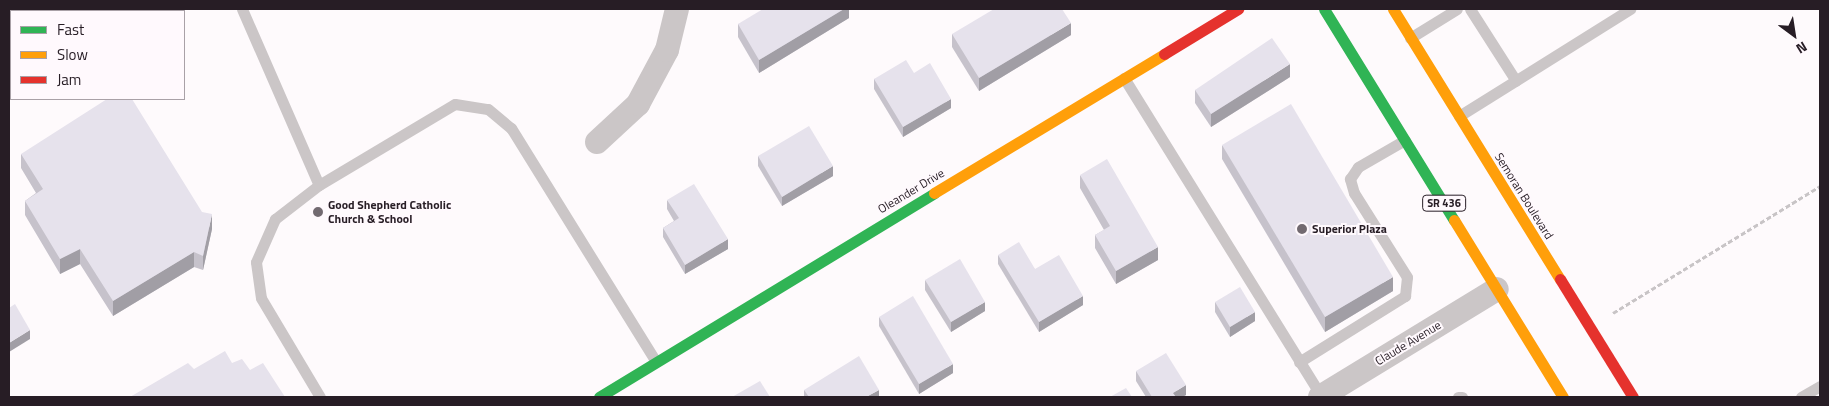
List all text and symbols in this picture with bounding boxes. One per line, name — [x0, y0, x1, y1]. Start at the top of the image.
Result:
legend — [10, 10, 185, 100]
north arrow — [1769, 10, 1819, 60]
text: Fast — [57, 18, 84, 41]
text: N — [1792, 37, 1812, 60]
text: Slow — [57, 43, 88, 66]
text: Jam — [57, 68, 81, 91]
street label: Semoran Boulevard — [1492, 150, 1556, 242]
street label: Oleander Drive — [875, 166, 947, 216]
road number: SR 436 — [1422, 194, 1466, 212]
place label: Good Shepherd Catholic Church & School — [328, 198, 451, 226]
marker: Good Shepherd Catholic Church & School — [312, 206, 324, 218]
place label: Superior Plaza — [1312, 222, 1387, 236]
marker: Superior Plaza — [1296, 223, 1308, 235]
street label: Claude Avenue — [1372, 318, 1444, 368]

